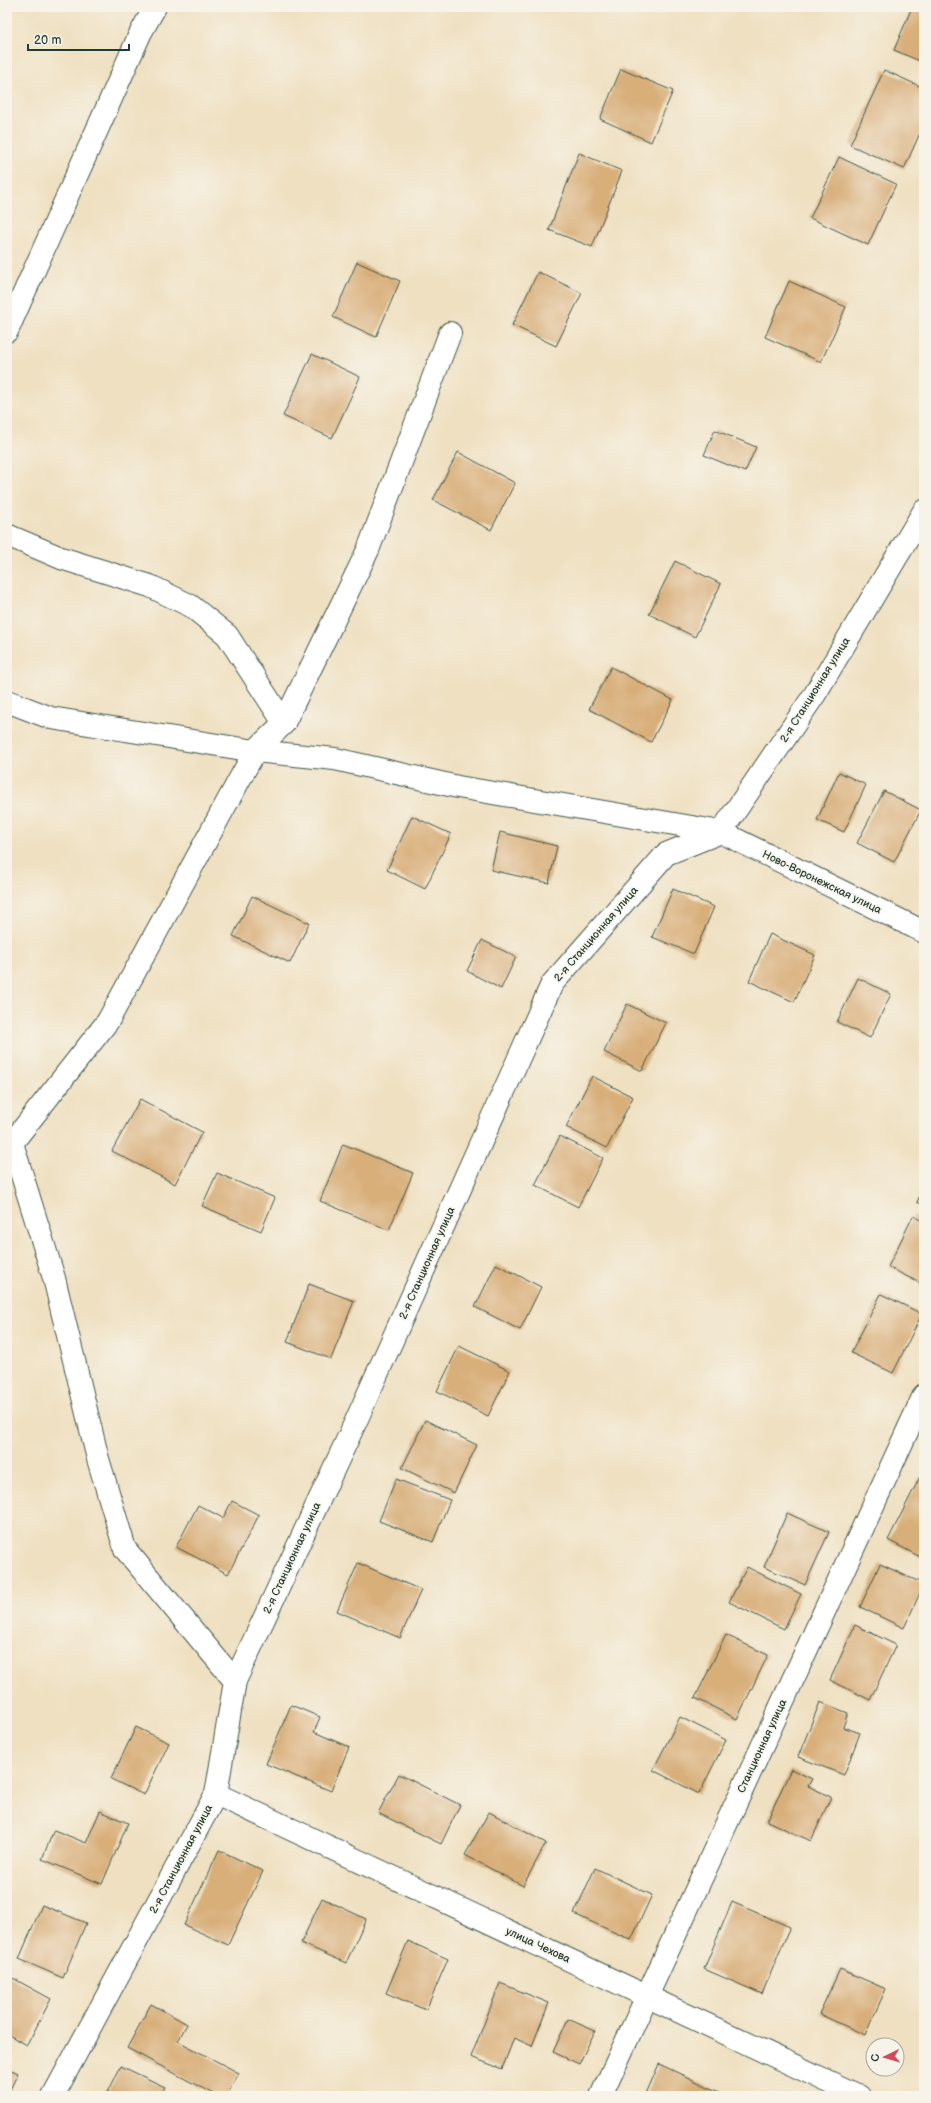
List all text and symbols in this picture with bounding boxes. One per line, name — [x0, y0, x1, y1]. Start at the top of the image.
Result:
scale bar — [28, 26, 129, 52]
text: 20 m — [34, 33, 61, 48]
street label: 2-я Станционная улица — [777, 635, 853, 745]
street label: Ново-Воронежская улица — [760, 847, 884, 917]
street label: 2-я Станционная улица — [551, 884, 641, 984]
street label: 2-я Станционная улица — [396, 1204, 458, 1321]
street label: 2-я Станционная улица — [260, 1500, 324, 1616]
street label: Станционная улица — [735, 1697, 790, 1795]
street label: 2-я Станционная улица — [147, 1802, 215, 1916]
street label: улица Чехова — [504, 1924, 573, 1966]
north arrow — [865, 2037, 905, 2077]
text: С — [869, 2053, 882, 2062]

